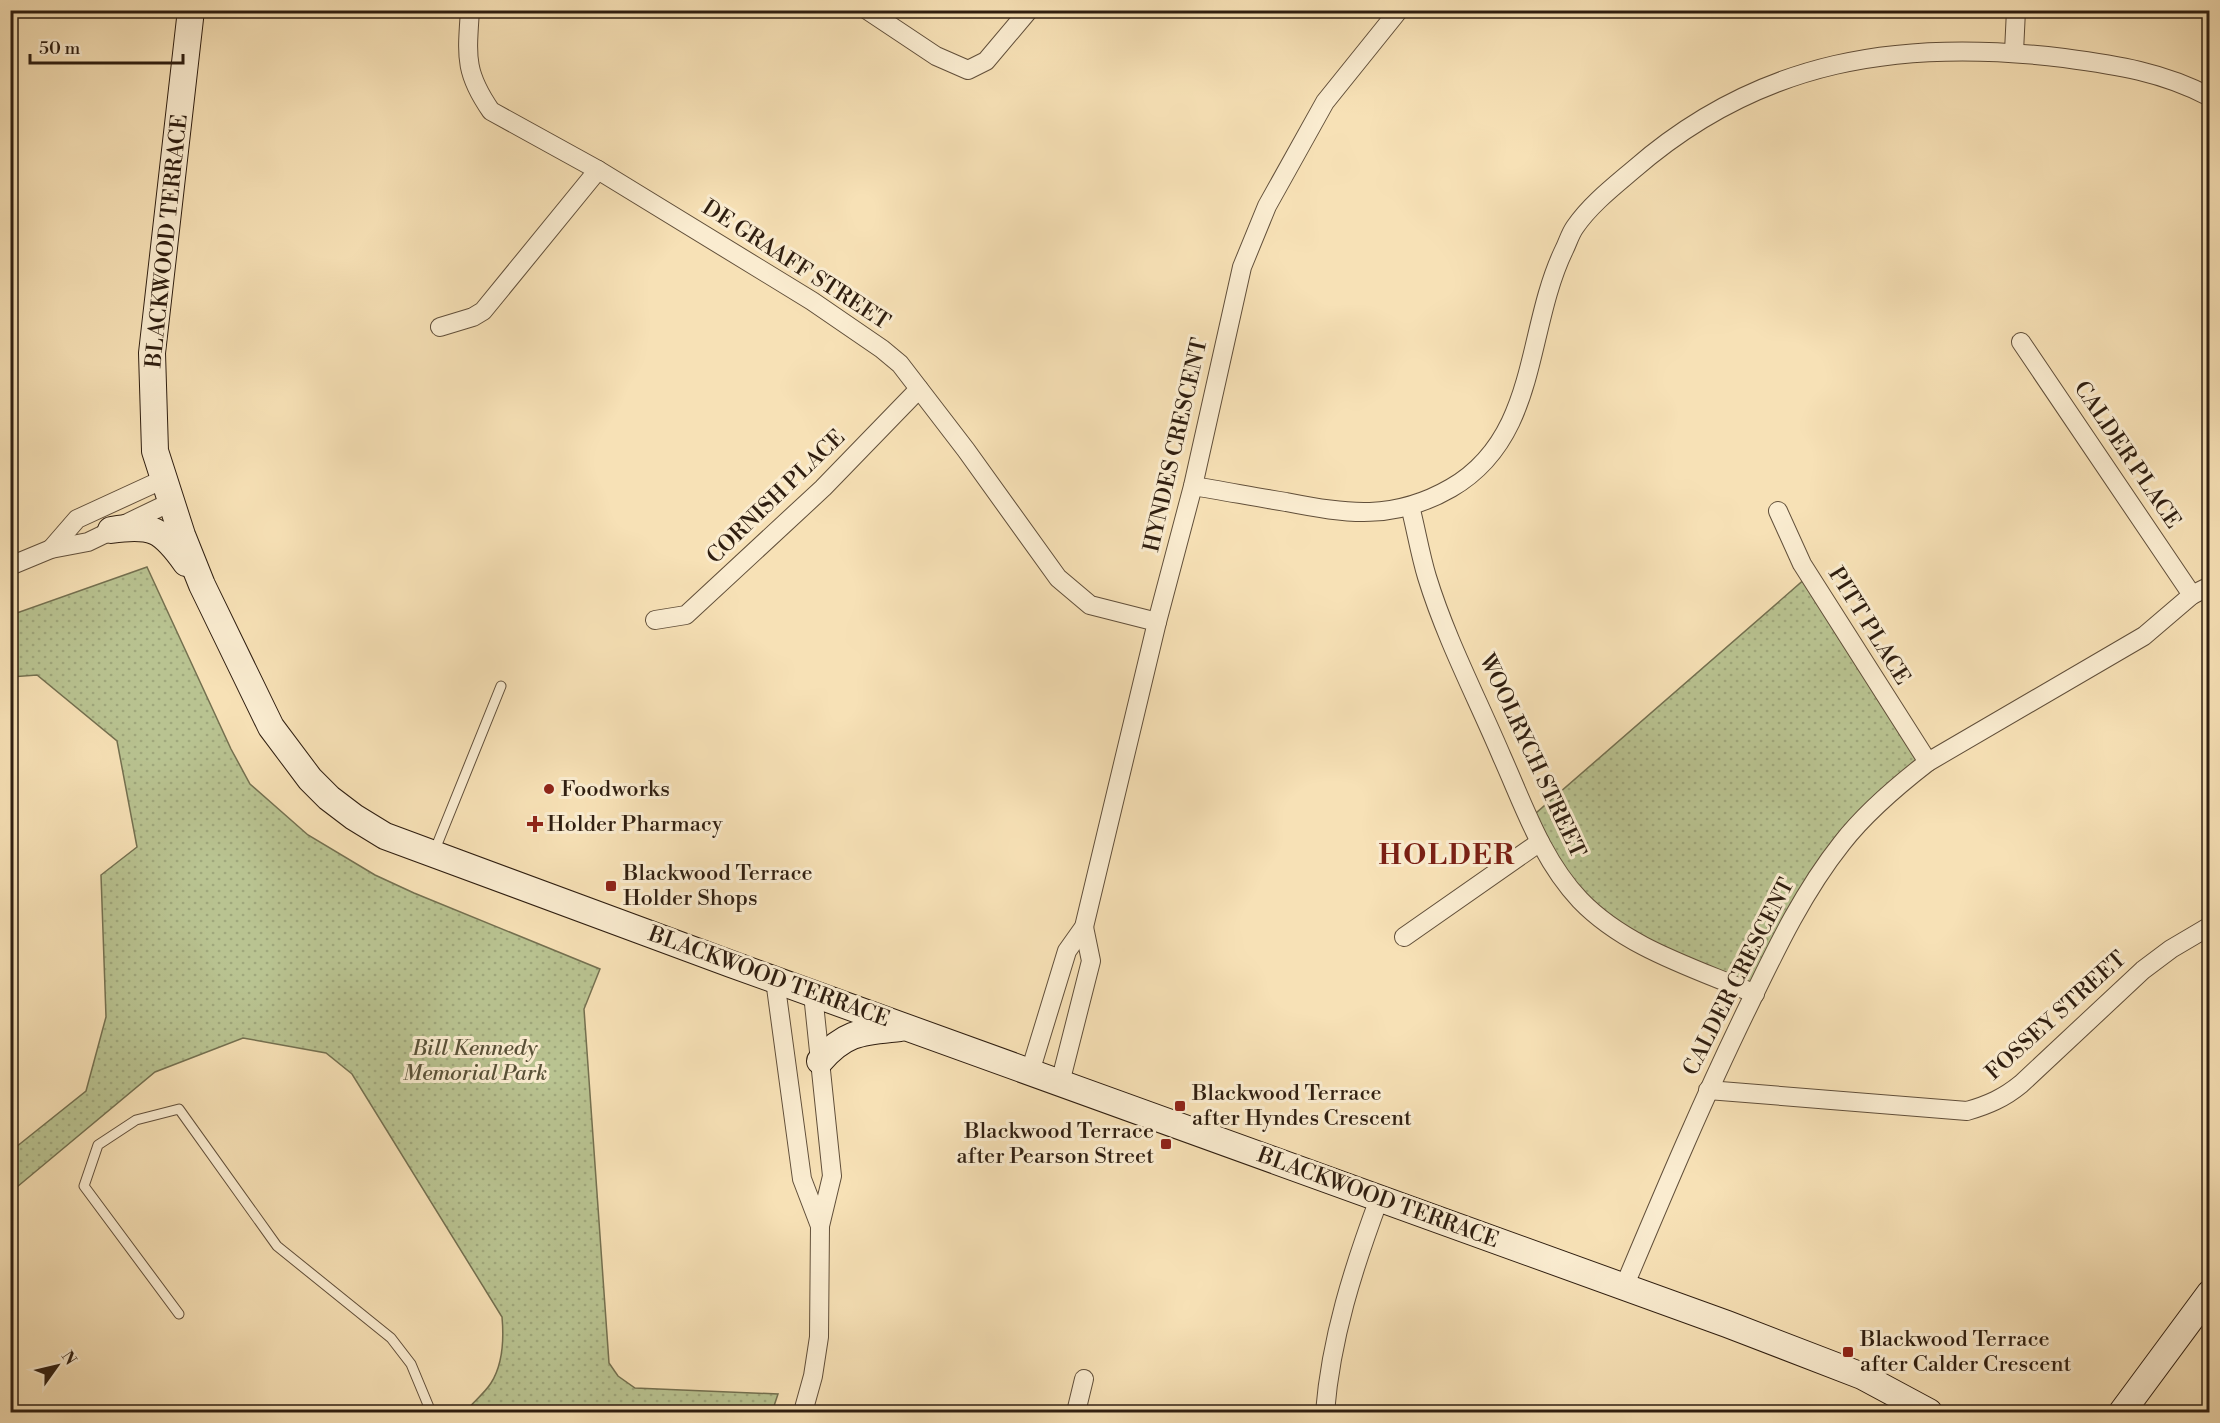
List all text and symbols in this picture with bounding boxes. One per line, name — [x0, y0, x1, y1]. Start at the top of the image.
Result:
scale bar — [30, 27, 183, 65]
text: 50 m — [39, 37, 81, 60]
street label: BLACKWOOD TERRACE — [140, 113, 194, 370]
street label: DE GRAAFF STREET — [697, 194, 895, 336]
street label: HYNDES CRESCENT — [1138, 335, 1214, 555]
street label: CALDER PLACE — [2068, 376, 2186, 534]
street label: CORNISH PLACE — [701, 424, 851, 570]
street label: PITT PLACE — [1822, 562, 1916, 690]
street label: WOOLRYCH STREET — [1472, 649, 1591, 862]
place label: Foodworks — [561, 776, 670, 803]
marker: Foodworks — [542, 782, 556, 796]
place label: Holder Pharmacy — [547, 811, 723, 838]
marker: Holder Pharmacy — [528, 817, 542, 831]
district label: HOLDER — [1379, 838, 1515, 873]
place label: Blackwood Terrace Holder Shops — [622, 860, 813, 912]
street label: CALDER CRESCENT — [1678, 874, 1800, 1080]
marker: Blackwood Terrace Holder Shops — [604, 879, 618, 893]
street label: BLACKWOOD TERRACE — [644, 920, 893, 1033]
street label: FOSSEY STREET — [1980, 946, 2132, 1086]
park label: Bill Kennedy Memorial Park — [403, 1035, 547, 1087]
place label: Blackwood Terrace after Hyndes Crescent — [1191, 1080, 1412, 1132]
marker: Blackwood Terrace after Hyndes Crescent — [1173, 1099, 1187, 1113]
place label: Blackwood Terrace after Pearson Street — [957, 1118, 1154, 1170]
marker: Blackwood Terrace after Pearson Street — [1159, 1137, 1173, 1151]
street label: BLACKWOOD TERRACE — [1253, 1141, 1502, 1254]
place label: Blackwood Terrace after Calder Crescent — [1859, 1326, 2072, 1378]
north arrow — [27, 1336, 87, 1396]
marker: Blackwood Terrace after Calder Crescent — [1841, 1345, 1855, 1359]
text: N — [57, 1347, 81, 1369]

